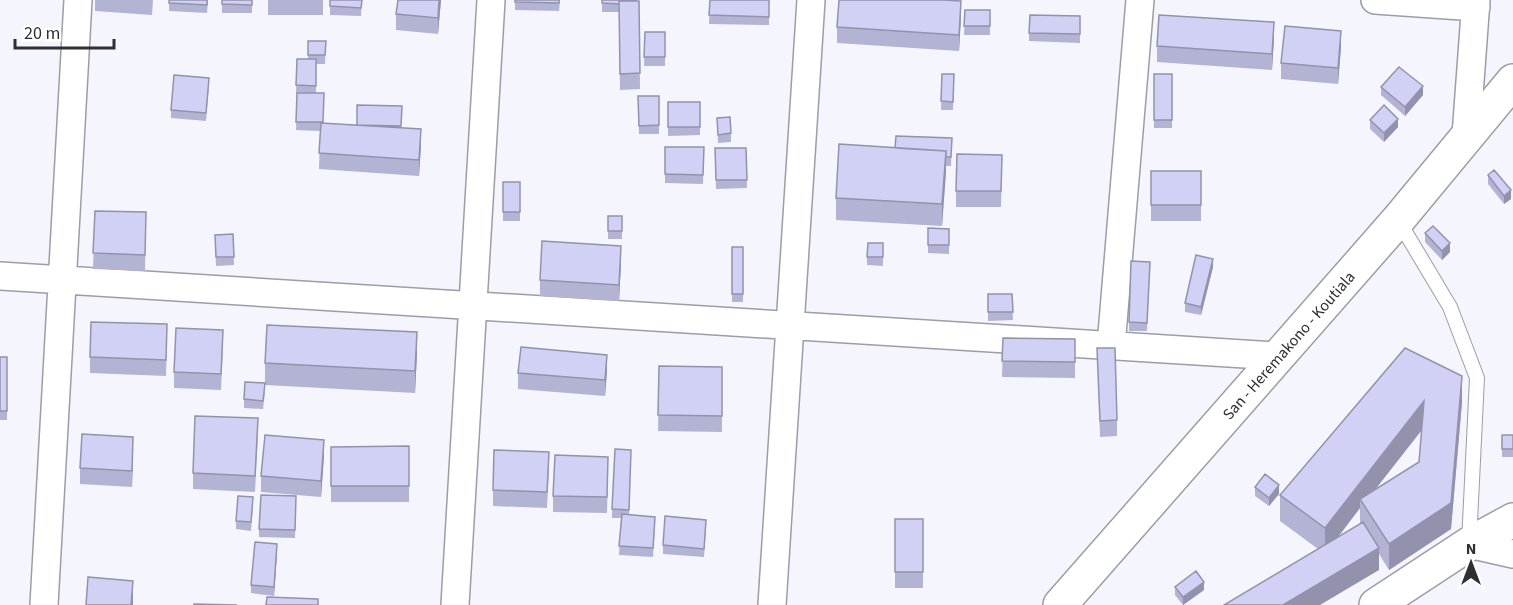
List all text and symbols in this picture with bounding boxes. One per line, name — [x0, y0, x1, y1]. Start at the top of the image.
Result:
scale bar — [15, 12, 114, 50]
text: 20 m — [24, 21, 60, 46]
street label: San - Heremakono - Koutiala — [1218, 267, 1360, 425]
north arrow — [1441, 533, 1501, 593]
text: N — [1466, 538, 1476, 560]

